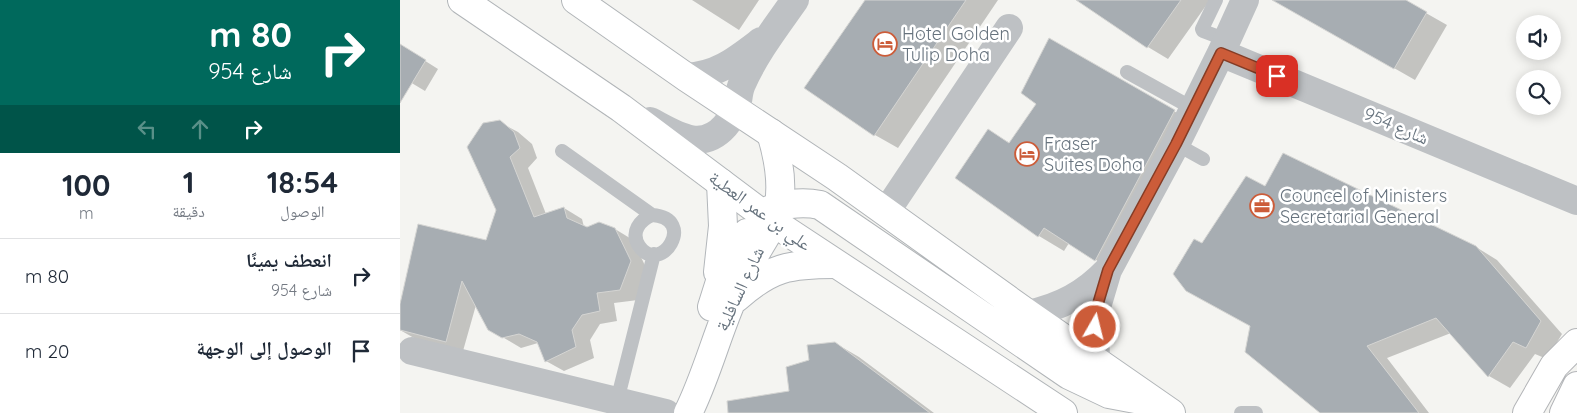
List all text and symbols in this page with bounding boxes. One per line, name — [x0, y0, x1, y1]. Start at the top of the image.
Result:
text: 80 m — [209, 12, 292, 56]
map controls — [1516, 15, 1561, 115]
button: sound — [1516, 15, 1561, 60]
icon: right — [310, 20, 375, 85]
place label: Hotel Golden Tulip Doha — [902, 22, 1010, 66]
hotel icon: Hotel Golden Tulip Doha — [872, 31, 898, 57]
pin — [1256, 55, 1298, 97]
text: شارع 954 — [208, 57, 292, 85]
icon: arrive — [1263, 62, 1291, 90]
button: search — [1516, 70, 1561, 115]
street label: شارع 954 — [1360, 102, 1432, 150]
icon: left — [133, 115, 161, 143]
icon: ahead — [186, 115, 214, 143]
icon: right — [239, 115, 267, 143]
place label: Fraser Suites Doha — [1044, 132, 1143, 176]
hotel icon: Fraser Suites Doha — [1014, 141, 1040, 167]
text: 1 — [183, 163, 194, 201]
text: 18:54 — [267, 163, 338, 201]
text: 100 — [62, 166, 110, 204]
street label: علي بن عمر العطية — [702, 166, 816, 258]
place label: Councel of Ministers Secretarial General — [1280, 184, 1447, 228]
office icon: Councel of Ministers Secretarial General — [1249, 193, 1275, 219]
text: دقيقة — [172, 201, 205, 221]
text: الوصول — [280, 201, 325, 221]
text: m — [79, 203, 94, 223]
street label: شارع السافلية — [710, 243, 769, 335]
text: انعطف يمينًا — [246, 248, 332, 272]
icon: right — [347, 262, 375, 290]
text: 80 m — [25, 264, 69, 288]
text: شارع 954 — [271, 280, 332, 300]
position arrow — [1068, 300, 1120, 352]
text: الوصول إلى الوجهة — [196, 336, 332, 360]
icon: arrive — [347, 337, 375, 365]
text: 20 m — [25, 339, 69, 363]

